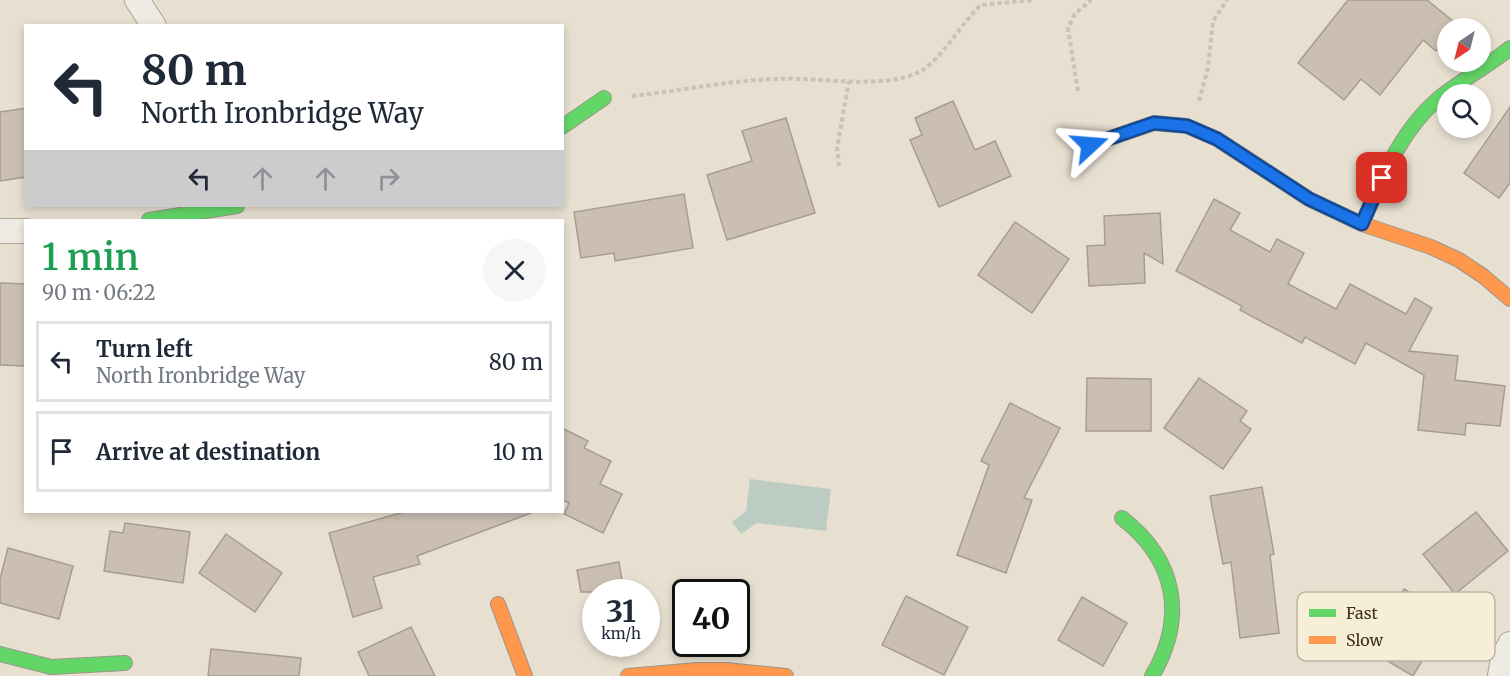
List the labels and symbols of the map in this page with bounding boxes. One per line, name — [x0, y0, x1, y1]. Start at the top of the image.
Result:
north arrow — [1437, 18, 1491, 72]
position arrow — [1058, 113, 1122, 177]
pin — [1356, 152, 1407, 203]
speed limit sign: 40 — [672, 579, 750, 657]
legend — [1297, 592, 1495, 661]
text: Fast — [1346, 603, 1379, 623]
text: Slow — [1346, 630, 1384, 650]

